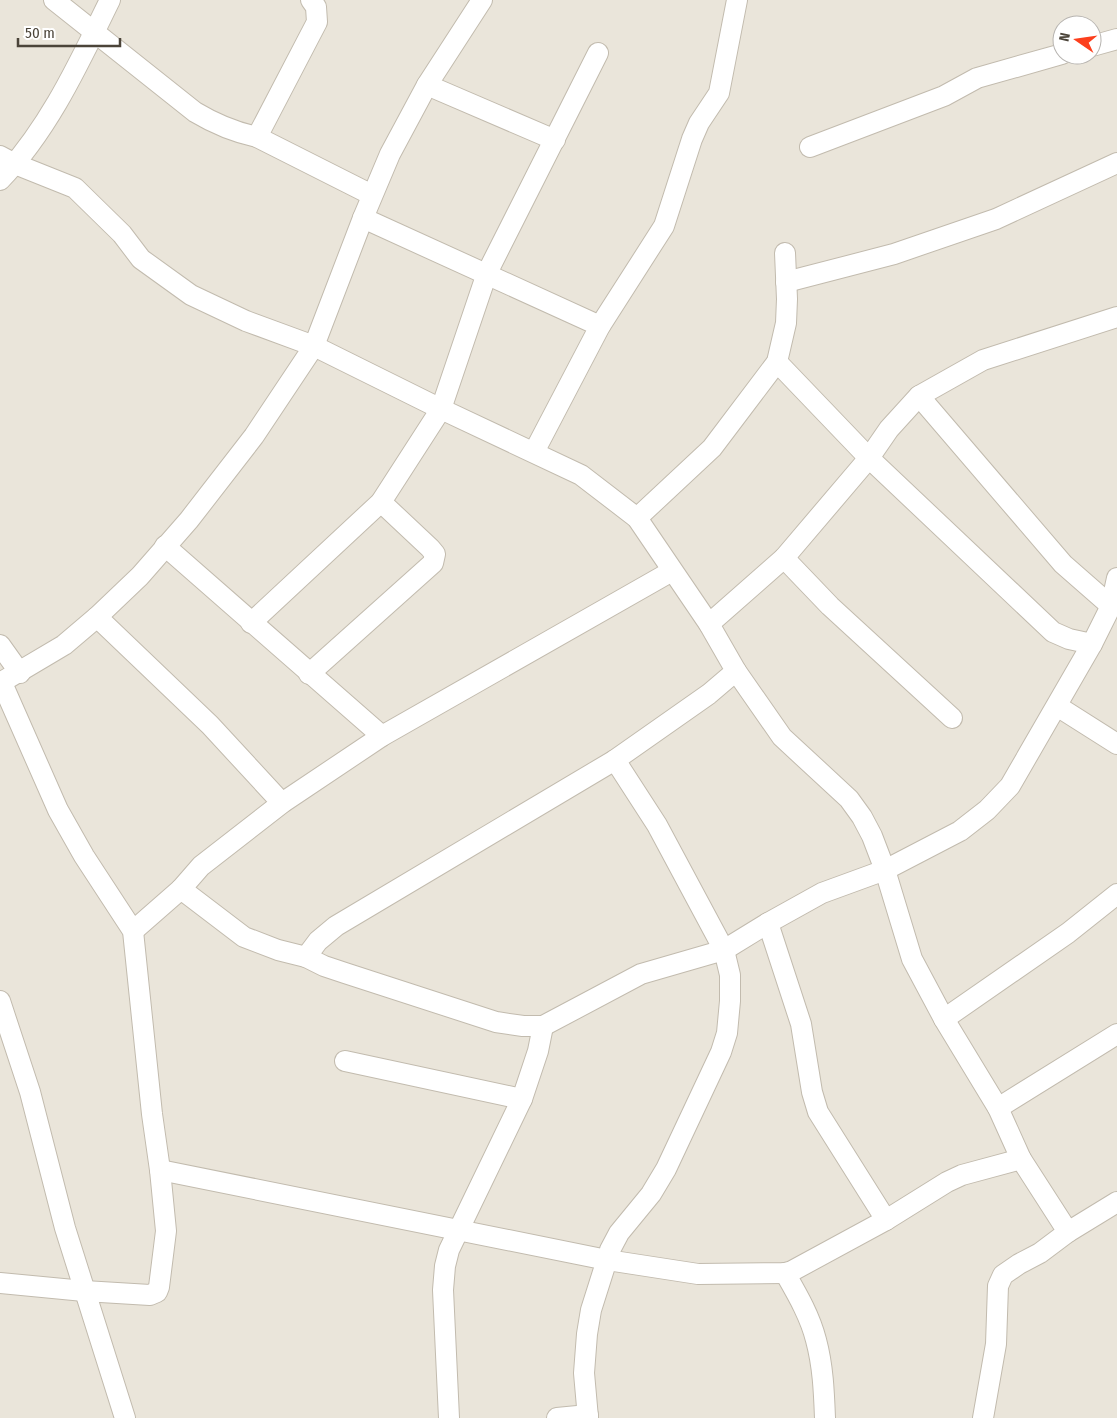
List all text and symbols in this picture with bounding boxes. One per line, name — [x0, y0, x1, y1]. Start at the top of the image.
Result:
scale bar — [18, 15, 120, 47]
north arrow — [1052, 15, 1102, 65]
text: 50 m — [25, 24, 55, 42]
text: N — [1056, 31, 1074, 43]

